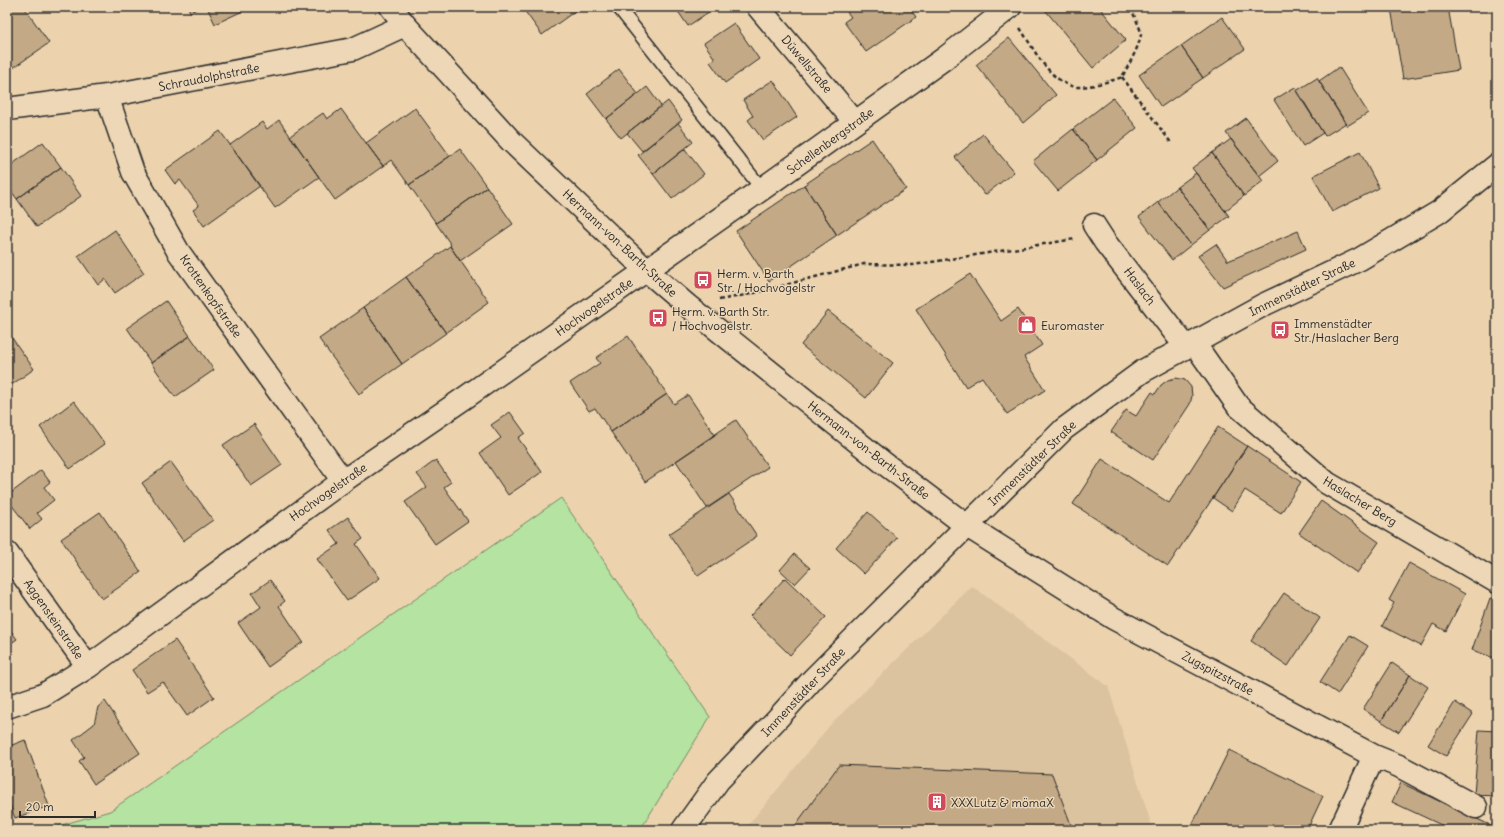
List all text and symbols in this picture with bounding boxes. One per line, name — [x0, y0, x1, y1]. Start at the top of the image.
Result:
street label: Düwellstraße — [778, 32, 836, 96]
street label: Schraudolphstraße — [157, 60, 261, 94]
street label: Schellenbergstraße — [784, 104, 876, 178]
street label: Hermann-von-Barth-Straße — [560, 186, 680, 300]
street label: Krottenkopfstraße — [177, 252, 245, 340]
street label: Immenstädter Straße — [1246, 255, 1358, 319]
street label: Haslach — [1121, 264, 1159, 308]
place label: Herm. v. Barth Str. / Hochvogelstr — [717, 266, 815, 295]
bus stop icon: Herm. v. Barth Str. / Hochvogelstr — [692, 269, 714, 291]
street label: Hochvogelstraße — [552, 275, 636, 339]
place label: Herm. v. Barth Str. / Hochvogelstr. — [672, 304, 769, 333]
bus stop icon: Herm. v. Barth Str. / Hochvogelstr. — [647, 307, 669, 329]
shop icon: Euromaster — [1016, 314, 1038, 336]
place label: Immenstädter Str./Haslacher Berg — [1294, 316, 1399, 345]
place label: Euromaster — [1041, 318, 1105, 333]
bus stop icon: Immenstädter Str./Haslacher Berg — [1269, 319, 1291, 341]
street label: Hermann-von-Barth-Straße — [805, 398, 933, 502]
street label: Immenstädter Straße — [985, 417, 1079, 509]
street label: Hochvogelstraße — [286, 460, 370, 524]
street label: Haslacher Berg — [1320, 473, 1400, 529]
street label: Aggensteinstraße — [21, 576, 87, 662]
street label: Immenstädter Straße — [758, 644, 848, 740]
street label: Zugspitzstraße — [1180, 648, 1256, 698]
building icon: XXXLutz & mömaX — [926, 791, 948, 813]
scale bar — [20, 793, 95, 819]
place label: XXXLutz & mömaX — [951, 795, 1054, 810]
text: 20 m — [26, 799, 54, 814]

